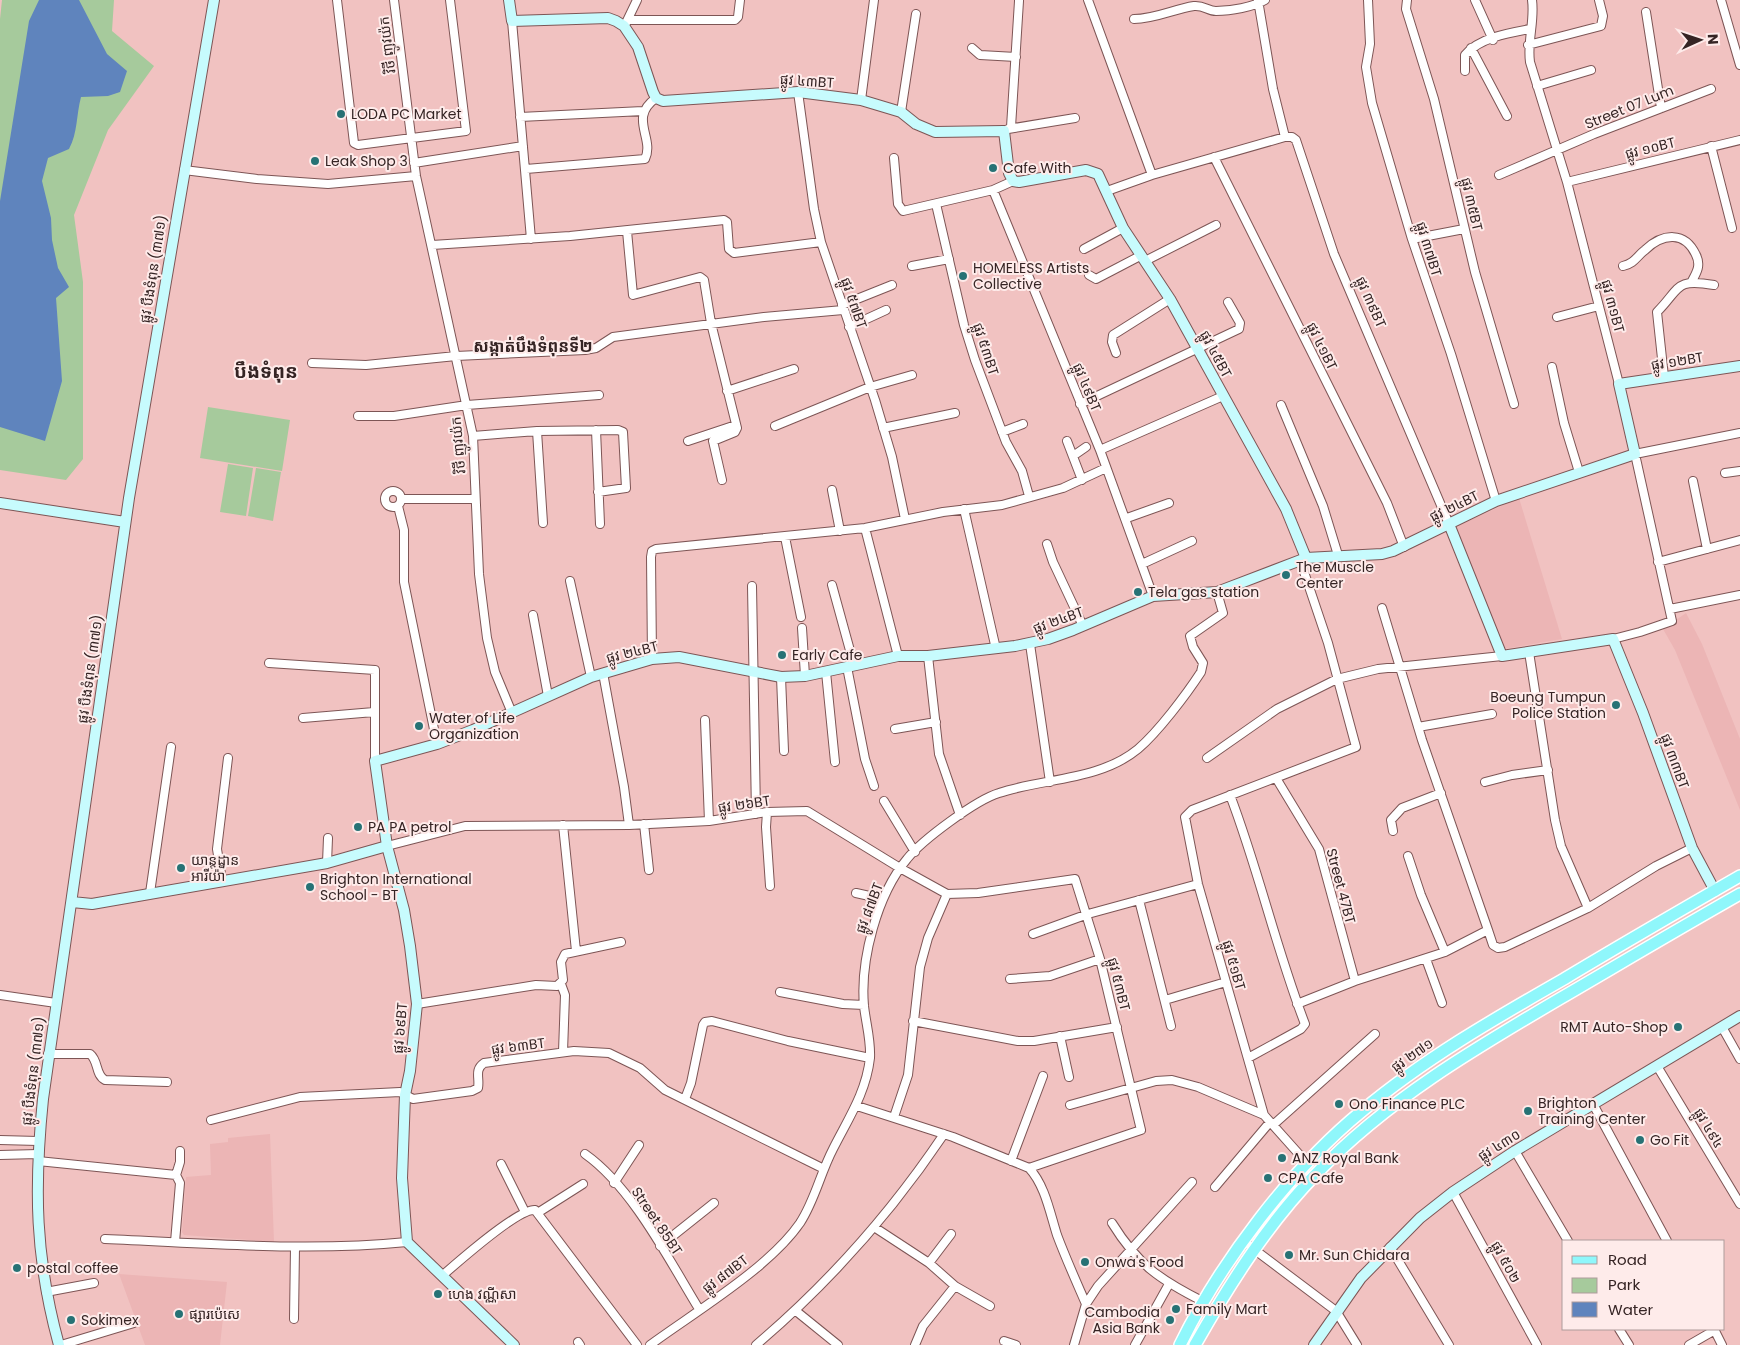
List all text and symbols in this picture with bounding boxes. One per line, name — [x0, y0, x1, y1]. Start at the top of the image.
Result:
street label: វិថី ញូវយ៉ក — [374, 15, 402, 75]
north arrow — [1675, 15, 1725, 65]
text: N — [1703, 34, 1723, 45]
street label: ផ្លូវ ៤៣BT — [779, 69, 835, 95]
street label: Street 07 Lum — [1582, 80, 1676, 134]
place label: LODA PC Market — [351, 104, 462, 124]
marker: LODA PC Market — [335, 108, 347, 120]
street label: ផ្លូវ ១០BT — [1623, 132, 1678, 166]
place label: Leak Shop 3 — [325, 151, 408, 171]
marker: Leak Shop 3 — [309, 155, 321, 167]
place label: Cafe With — [1003, 158, 1071, 178]
marker: Cafe With — [987, 162, 999, 174]
street label: ផ្លូវ ៣៥BT — [1454, 175, 1488, 234]
street label: ផ្លូវ បឹងទំពុន (៣៧១) — [135, 213, 174, 325]
street label: ផ្លូវ ៣៧BT — [1409, 219, 1447, 280]
place label: HOMELESS Artists Collective — [973, 258, 1089, 294]
marker: HOMELESS Artists Collective — [957, 270, 969, 282]
street label: ផ្លូវ ៣៩BT — [1349, 273, 1391, 332]
street label: ផ្លូវ ៥៧BT — [834, 275, 872, 332]
street label: ផ្លូវ ៣១BT — [1594, 277, 1630, 336]
street label: ផ្លូវ ៤១BT — [1300, 319, 1342, 375]
street label: ផ្លូវ ៥៣BT — [966, 320, 1004, 379]
street label: ផ្លូវ ៤៥BT — [1193, 327, 1237, 383]
district label: សង្កាត់បឹងទំពុនទី២ — [473, 335, 593, 358]
street label: ផ្លូវ ១២BT — [1649, 347, 1705, 377]
district label: បឹងទំពុន — [234, 358, 298, 385]
street label: ផ្លូវ ៤៩BT — [1066, 360, 1106, 416]
street label: វិថី ញូវយ៉ក — [446, 415, 472, 475]
street label: ផ្លូវ ២៤BT — [1426, 485, 1483, 528]
place label: The Muscle Center — [1296, 557, 1374, 593]
marker: The Muscle Center — [1280, 569, 1292, 581]
place label: Tela gas station — [1148, 582, 1259, 602]
marker: Tela gas station — [1132, 586, 1144, 598]
street label: ផ្លូវ ២៤BT — [1030, 601, 1087, 640]
street label: ផ្លូវ បឹងទំពុន (៣៧១) — [72, 613, 110, 725]
street label: ផ្លូវ ២៤BT — [604, 636, 661, 670]
place label: Early Cafe — [792, 645, 863, 665]
marker: Early Cafe — [776, 649, 788, 661]
place label: Boeung Tumpun Police Station — [1490, 687, 1606, 723]
marker: Boeung Tumpun Police Station — [1610, 699, 1622, 711]
place label: Water of Life Organization — [429, 708, 519, 744]
marker: Water of Life Organization — [413, 720, 425, 732]
street label: ផ្លូវ ៣៣BT — [1654, 731, 1694, 793]
street label: ផ្លូវ ២៦BT — [716, 790, 772, 820]
place label: PA PA petrol — [368, 817, 451, 837]
marker: PA PA petrol — [352, 821, 364, 833]
street label: Street 47BT — [1321, 846, 1361, 926]
place label: យាន្ដដ្ឋាន អារីយ៉ា — [191, 850, 239, 886]
marker: យាន្ដដ្ឋាន អារីយ៉ា — [175, 862, 187, 874]
place label: Brighton International School - BT — [320, 869, 472, 905]
street label: ផ្លូវ ៨៧BT — [850, 879, 890, 937]
marker: Brighton International School - BT — [304, 881, 316, 893]
street label: ផ្លូវ ៥១BT — [1215, 938, 1251, 993]
street label: ផ្លូវ ៥៣BT — [1101, 955, 1135, 1014]
street label: ផ្លូវ ៦៩BT — [388, 1001, 414, 1055]
street label: ផ្លូវ បឹងទំពុន (៣៧១) — [16, 1015, 52, 1127]
place label: RMT Auto-Shop — [1560, 1017, 1668, 1037]
marker: RMT Auto-Shop — [1672, 1021, 1684, 1033]
street label: ផ្លូវ ៦៣BT — [490, 1033, 547, 1061]
street label: ផ្លូវ ២៧១ — [1387, 1033, 1438, 1079]
place label: Brighton Training Center — [1538, 1093, 1646, 1129]
place label: Ono Finance PLC — [1349, 1094, 1465, 1114]
marker: Ono Finance PLC — [1333, 1098, 1345, 1110]
street label: ផ្លូវ ៤៩៤ — [1687, 1104, 1729, 1153]
marker: Brighton Training Center — [1522, 1105, 1534, 1117]
street label: ផ្លូវ ៤៣០ — [1474, 1124, 1525, 1168]
place label: Go Fit — [1650, 1130, 1689, 1150]
marker: Go Fit — [1634, 1134, 1646, 1146]
place label: ANZ Royal Bank — [1292, 1148, 1400, 1168]
marker: ANZ Royal Bank — [1276, 1152, 1288, 1164]
place label: CPA Cafe — [1278, 1168, 1344, 1188]
marker: CPA Cafe — [1262, 1172, 1274, 1184]
street label: Street 85BT — [627, 1183, 687, 1259]
street label: ផ្លូវ ៥០២ — [1484, 1237, 1526, 1288]
legend — [1562, 1240, 1725, 1330]
place label: Mr. Sun Chidara — [1299, 1245, 1410, 1265]
marker: Mr. Sun Chidara — [1283, 1249, 1295, 1261]
text: Road — [1608, 1249, 1647, 1270]
street label: ផ្លូវ ៨៧BT — [698, 1250, 754, 1300]
place label: Onwa's Food — [1095, 1252, 1184, 1272]
marker: Onwa's Food — [1079, 1256, 1091, 1268]
place label: postal coffee — [27, 1258, 119, 1278]
marker: postal coffee — [11, 1262, 23, 1274]
text: Park — [1608, 1274, 1640, 1295]
place label: ហេង វណ្ណីសា — [448, 1284, 517, 1304]
marker: ហេង វណ្ណីសា — [432, 1288, 444, 1300]
place label: Family Mart — [1186, 1299, 1267, 1319]
text: Water — [1608, 1299, 1654, 1320]
place label: Cambodia Asia Bank — [1085, 1302, 1161, 1338]
marker: Family Mart — [1170, 1303, 1182, 1315]
place label: ផ្សារប៉េសេ — [189, 1304, 240, 1324]
marker: ផ្សារប៉េសេ — [173, 1308, 185, 1320]
place label: Sokimex — [81, 1310, 139, 1330]
marker: Sokimex — [65, 1314, 77, 1326]
marker: Cambodia Asia Bank — [1164, 1314, 1176, 1326]

